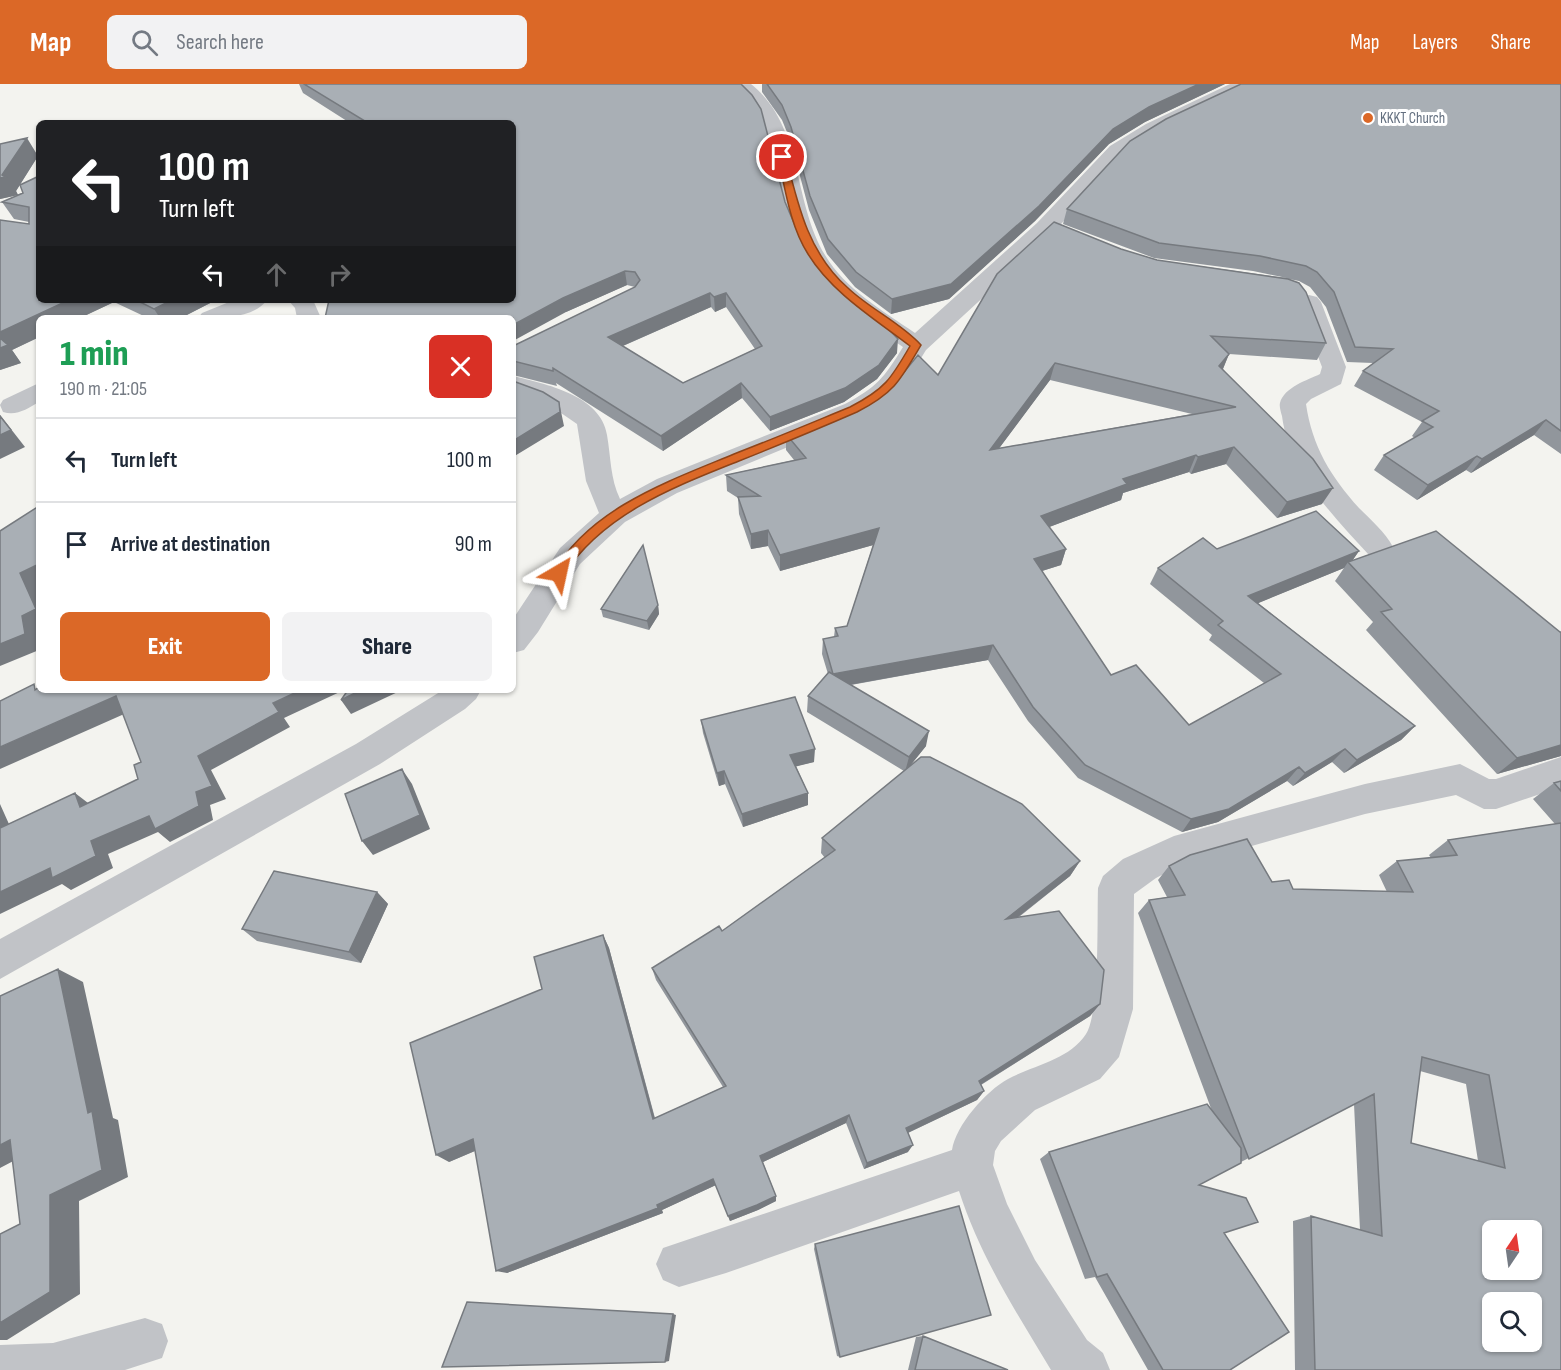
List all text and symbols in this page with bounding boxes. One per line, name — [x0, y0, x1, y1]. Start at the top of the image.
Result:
search box — [107, 15, 527, 69]
text: Map — [30, 26, 71, 59]
icon: search — [128, 26, 161, 59]
text: Search here — [176, 29, 264, 56]
text: Map — [1350, 30, 1379, 55]
text: Layers — [1412, 30, 1458, 55]
text: Share — [1491, 30, 1531, 55]
place label: KKKT Church — [1380, 109, 1445, 128]
marker: KKKT Church — [1361, 111, 1375, 125]
pin — [756, 131, 807, 182]
icon: arrive — [765, 140, 798, 173]
text: 100 m — [159, 142, 250, 193]
icon: left — [60, 144, 138, 222]
text: Turn left — [159, 193, 235, 225]
icon: left — [197, 258, 230, 291]
icon: ahead — [260, 258, 293, 291]
icon: right — [323, 258, 356, 291]
text: 1 min — [60, 333, 128, 376]
button: close — [429, 335, 492, 398]
text: 190 m · 21:05 — [60, 377, 147, 401]
icon: left — [60, 444, 93, 477]
text: Turn left — [111, 447, 177, 474]
text: 100 m — [447, 447, 492, 474]
icon: arrive — [60, 528, 93, 561]
text: Arrive at destination — [111, 531, 270, 558]
text: 90 m — [455, 531, 492, 558]
position arrow — [527, 541, 591, 605]
button: Exit — [60, 612, 270, 681]
button: Share — [282, 612, 492, 681]
north arrow — [1482, 1220, 1542, 1280]
map controls — [1482, 1220, 1542, 1352]
button: search — [1482, 1292, 1542, 1352]

